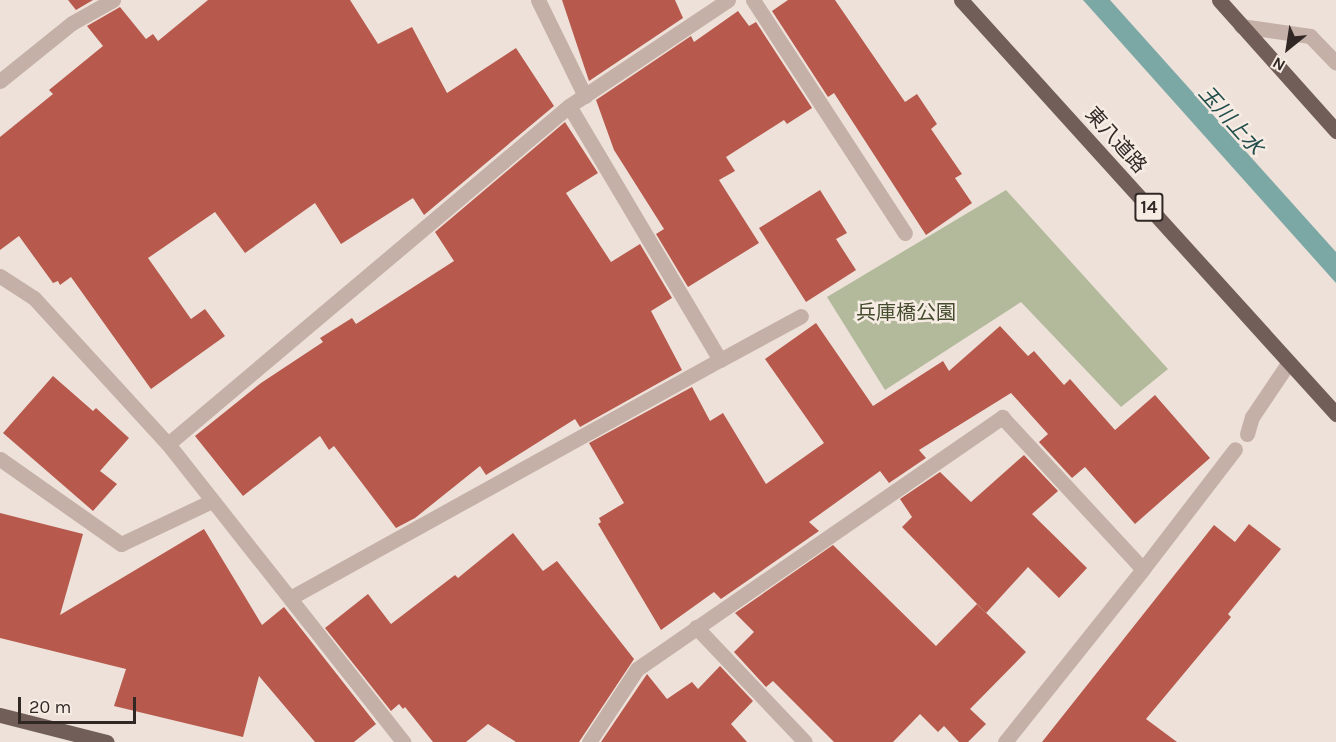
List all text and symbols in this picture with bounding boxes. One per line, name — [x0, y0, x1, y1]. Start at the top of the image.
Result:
north arrow — [1258, 18, 1318, 78]
text: N — [1269, 53, 1288, 75]
water label: 玉川上水 — [1194, 80, 1268, 160]
street label: 東八道路 — [1080, 102, 1152, 178]
road number: 14 — [1134, 192, 1164, 222]
park label: 兵庫橋公園 — [856, 300, 956, 324]
scale bar — [21, 685, 140, 723]
text: 20 m — [29, 696, 71, 718]

